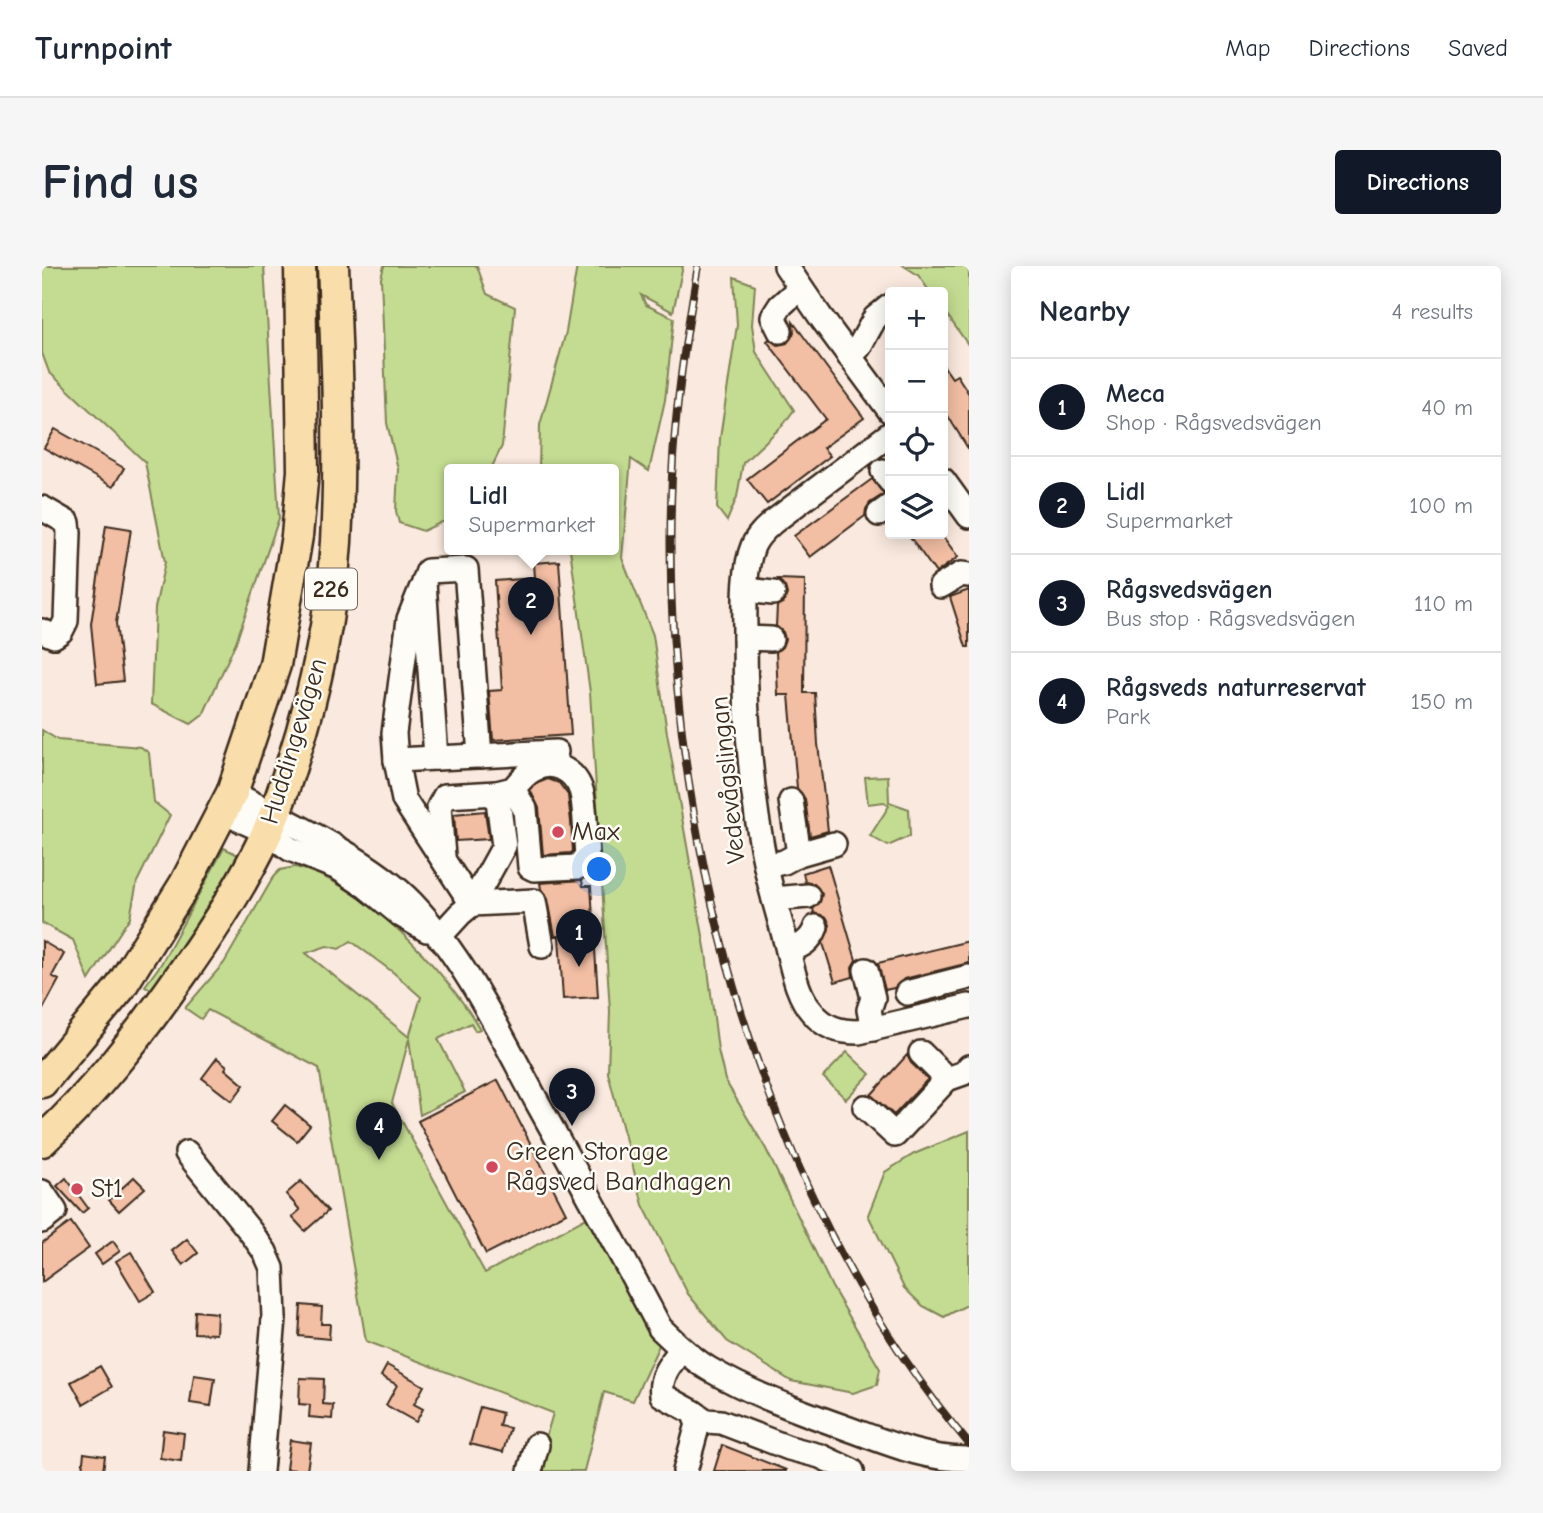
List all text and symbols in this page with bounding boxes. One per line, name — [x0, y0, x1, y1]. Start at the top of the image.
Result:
text: Turnpoint — [35, 29, 172, 67]
text: Map — [1225, 34, 1271, 62]
text: Directions — [1309, 34, 1410, 62]
text: Saved — [1448, 34, 1508, 62]
button: Directions — [1335, 150, 1501, 214]
text: Find us — [42, 154, 198, 210]
map controls — [885, 287, 948, 539]
button: + — [885, 287, 948, 350]
text: Nearby — [1039, 294, 1130, 329]
text: 4 results — [1391, 298, 1473, 325]
button: − — [885, 350, 948, 413]
text: Meca — [1106, 379, 1165, 409]
text: 1 — [1057, 394, 1067, 421]
text: 40 m — [1421, 394, 1473, 421]
text: Shop · Rågsvedsvägen — [1106, 409, 1322, 436]
button: locate — [885, 413, 948, 476]
popup — [444, 464, 619, 555]
button: layers — [885, 476, 948, 539]
text: Lidl — [1106, 477, 1145, 507]
text: Lidl — [468, 481, 508, 511]
text: 2 — [1056, 492, 1068, 519]
text: 100 m — [1409, 492, 1473, 519]
text: Supermarket — [1106, 507, 1232, 534]
text: Supermarket — [468, 511, 595, 538]
road number: 226 — [305, 568, 357, 610]
text: Rågsvedsvägen — [1106, 575, 1273, 605]
pin: 2 — [508, 577, 554, 635]
text: 3 — [1056, 590, 1068, 617]
text: 110 m — [1414, 590, 1473, 617]
text: Bus stop · Rågsvedsvägen — [1106, 605, 1355, 632]
street label: Huddingevägen — [255, 655, 333, 827]
text: Rågsveds naturreservat — [1106, 673, 1366, 703]
text: 4 — [1057, 688, 1067, 715]
text: 150 m — [1411, 688, 1473, 715]
street label: Vedevågslingan — [704, 695, 752, 865]
text: Park — [1106, 703, 1150, 730]
place label: Max — [572, 817, 620, 847]
marker: Max — [550, 824, 566, 840]
your location — [582, 852, 616, 886]
pin: 1 — [556, 909, 602, 967]
pin: 3 — [549, 1068, 595, 1126]
pin: 4 — [356, 1102, 402, 1160]
place label: Green Storage Rågsved Bandhagen — [506, 1137, 731, 1197]
marker: Green Storage Rågsved Bandhagen — [484, 1159, 500, 1175]
place label: St1 — [91, 1174, 123, 1204]
marker: St1 — [69, 1181, 85, 1197]

